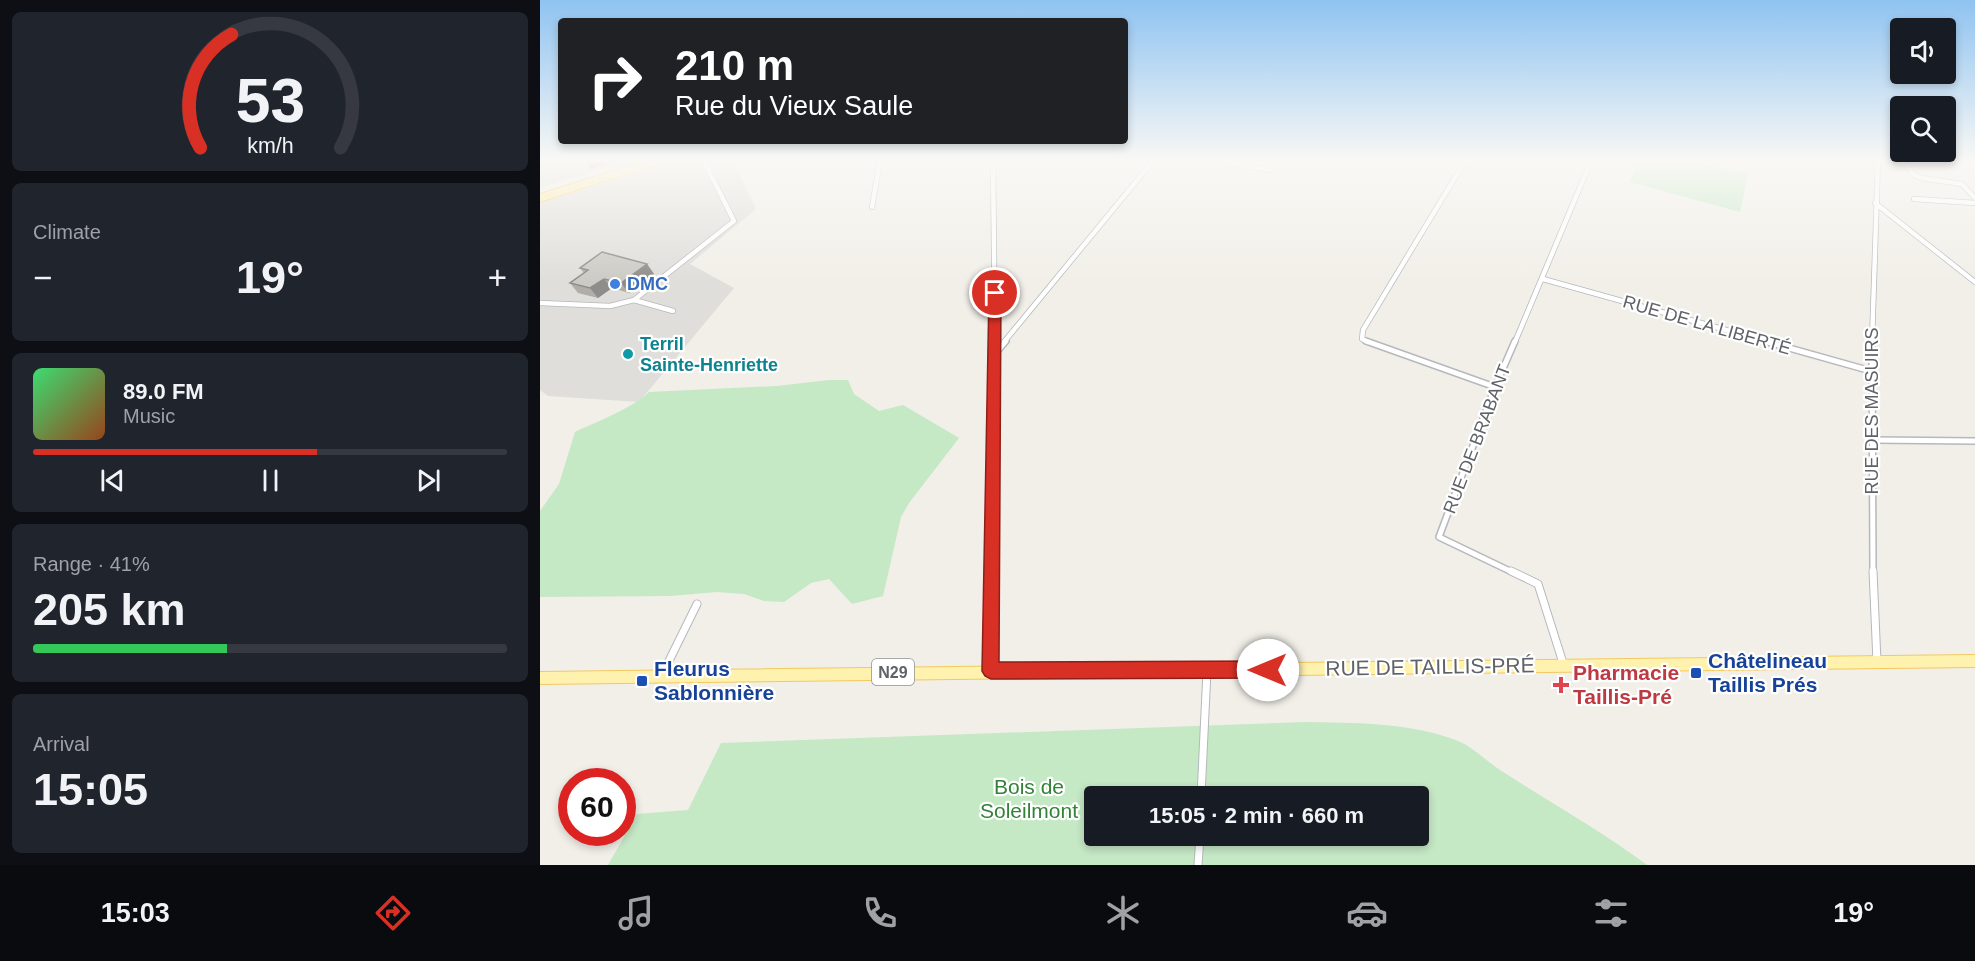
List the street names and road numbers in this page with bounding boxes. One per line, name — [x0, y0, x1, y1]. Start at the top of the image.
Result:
street label: RUE DE LA LIBERTÉ — [1621, 291, 1793, 359]
street label: RUE DES MASUIRS — [1862, 327, 1882, 495]
street label: RUE DE BRABANT — [1439, 362, 1515, 516]
street label: RUE DE TAILLIS-PRÉ — [1325, 653, 1535, 680]
road number: N29 — [872, 659, 914, 685]

